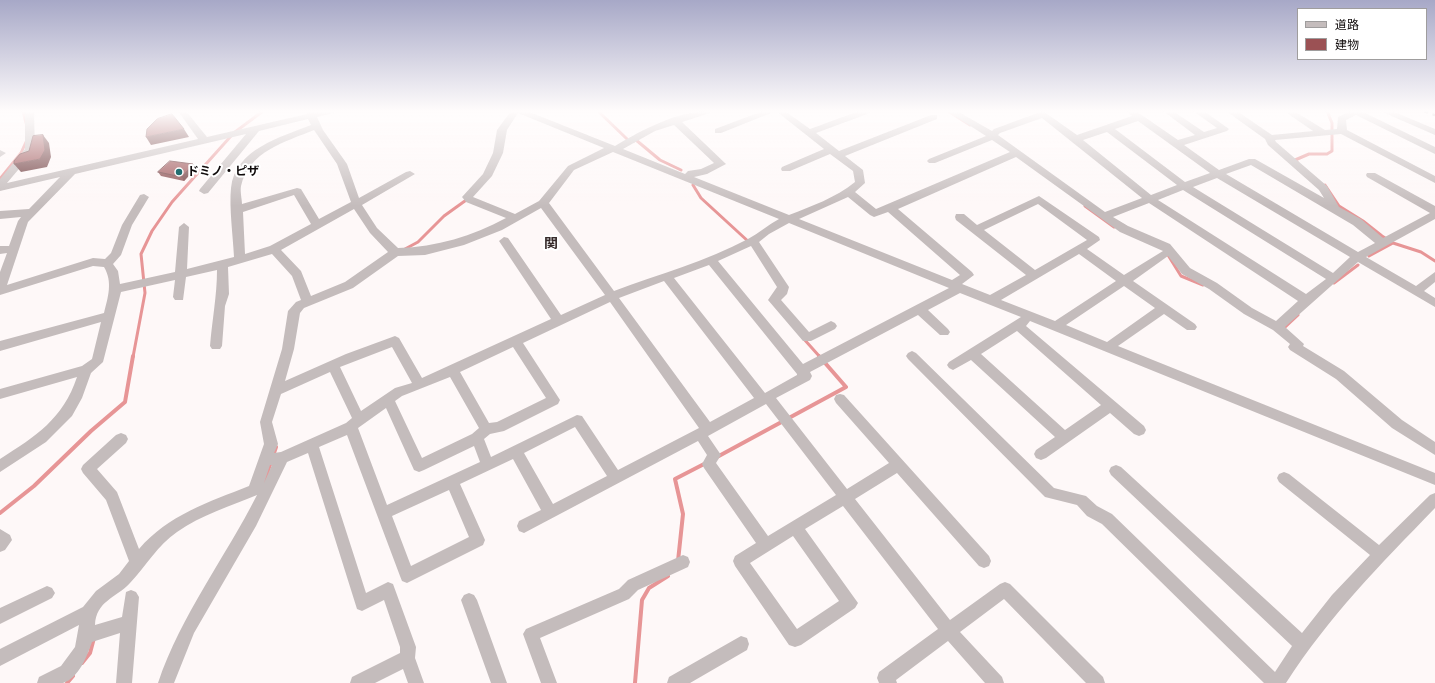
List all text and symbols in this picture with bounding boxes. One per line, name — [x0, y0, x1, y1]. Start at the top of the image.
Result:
legend — [1297, 8, 1427, 60]
text: 道路 — [1335, 16, 1359, 34]
text: 建物 — [1335, 36, 1359, 54]
place label: ドミノ・ピザ — [187, 165, 259, 179]
marker: ドミノ・ピザ — [174, 167, 184, 177]
district label: 関 — [544, 237, 558, 253]

